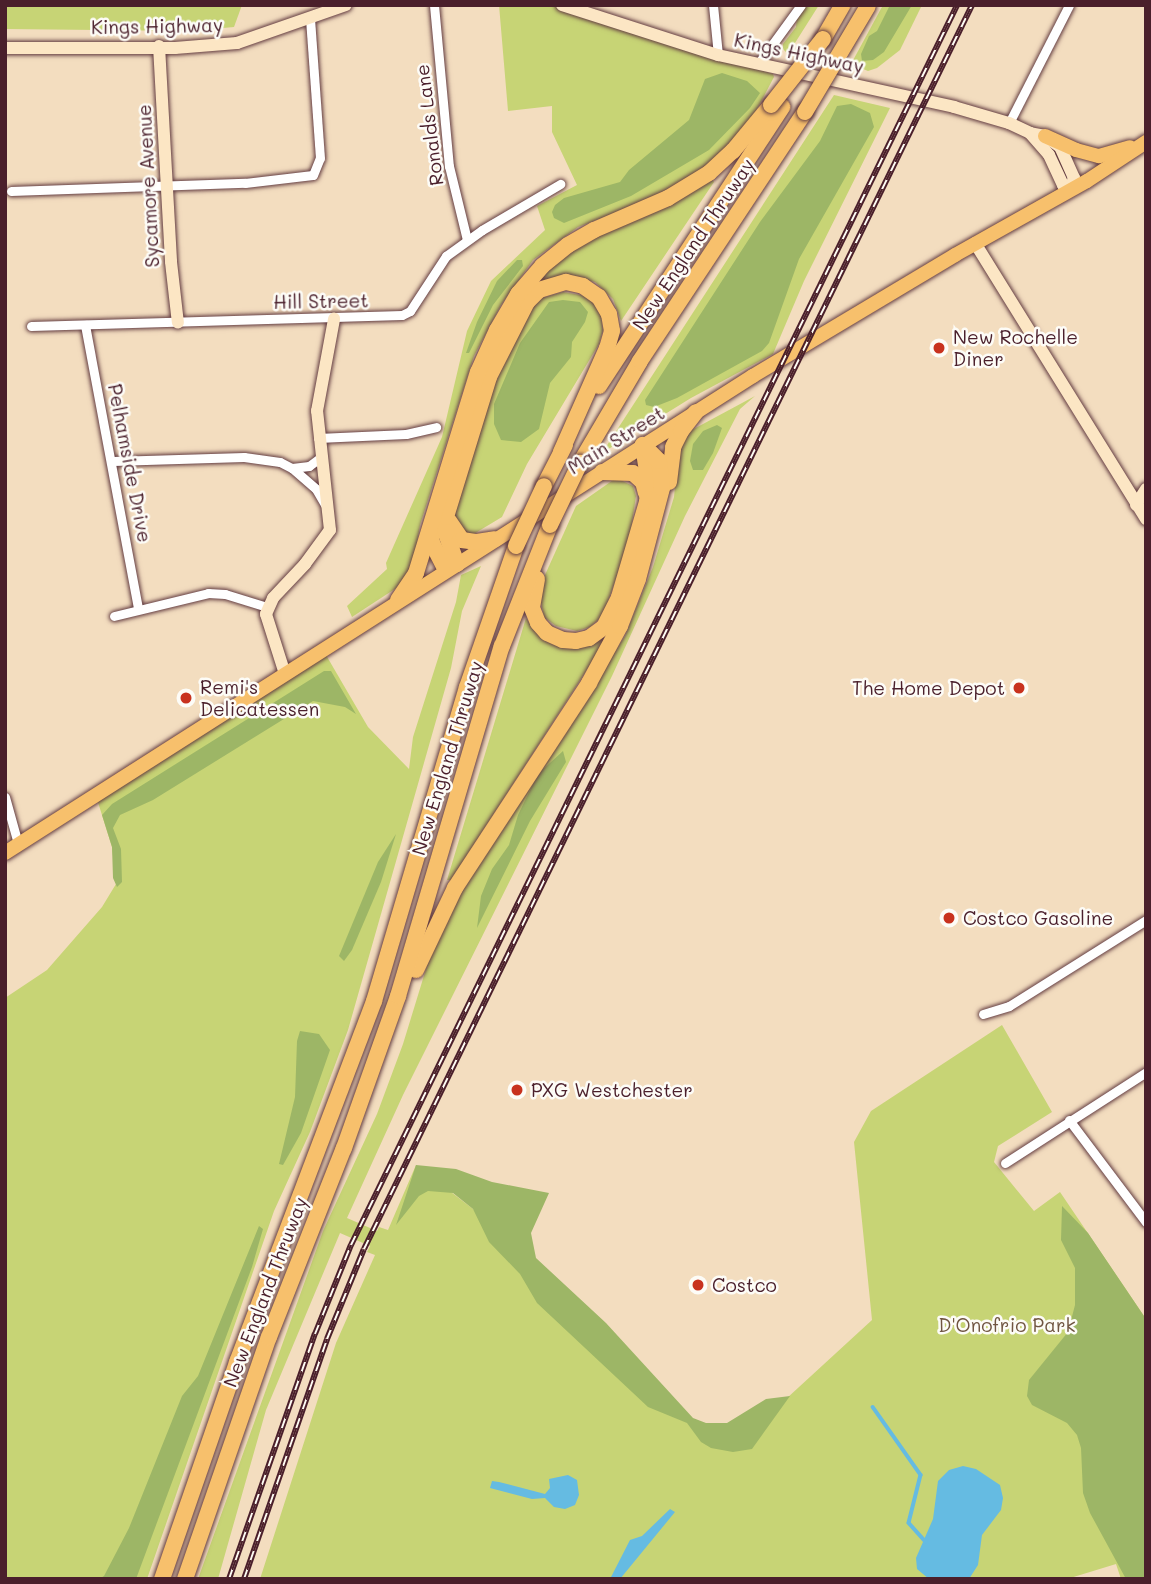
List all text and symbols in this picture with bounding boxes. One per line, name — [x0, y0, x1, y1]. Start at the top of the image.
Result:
street label: Kings Highway — [91, 13, 223, 39]
street label: Kings Highway — [732, 28, 866, 78]
street label: Ronalds Lane — [410, 63, 448, 187]
street label: Sycamore Avenue — [132, 104, 164, 268]
street label: New England Thruway — [627, 154, 759, 334]
street label: Hill Street — [273, 289, 369, 313]
place label: New Rochelle Diner — [953, 326, 1078, 370]
marker: New Rochelle Diner — [931, 340, 947, 356]
street label: Pelhamside Drive — [103, 382, 157, 544]
street label: Main Street — [563, 401, 669, 479]
street label: New England Thruway — [407, 658, 487, 858]
place label: Remi's Delicatessen — [200, 676, 319, 720]
place label: The Home Depot — [852, 677, 1005, 699]
marker: The Home Depot — [1011, 680, 1027, 696]
marker: Remi's Delicatessen — [178, 690, 194, 706]
place label: Costco Gasoline — [963, 907, 1113, 929]
marker: Costco Gasoline — [941, 910, 957, 926]
place label: PXG Westchester — [531, 1079, 693, 1101]
marker: PXG Westchester — [509, 1082, 525, 1098]
street label: New England Thruway — [218, 1194, 312, 1390]
place label: Costco — [712, 1274, 777, 1296]
marker: Costco — [690, 1277, 706, 1293]
park label: D'Onofrio Park — [938, 1314, 1076, 1336]

